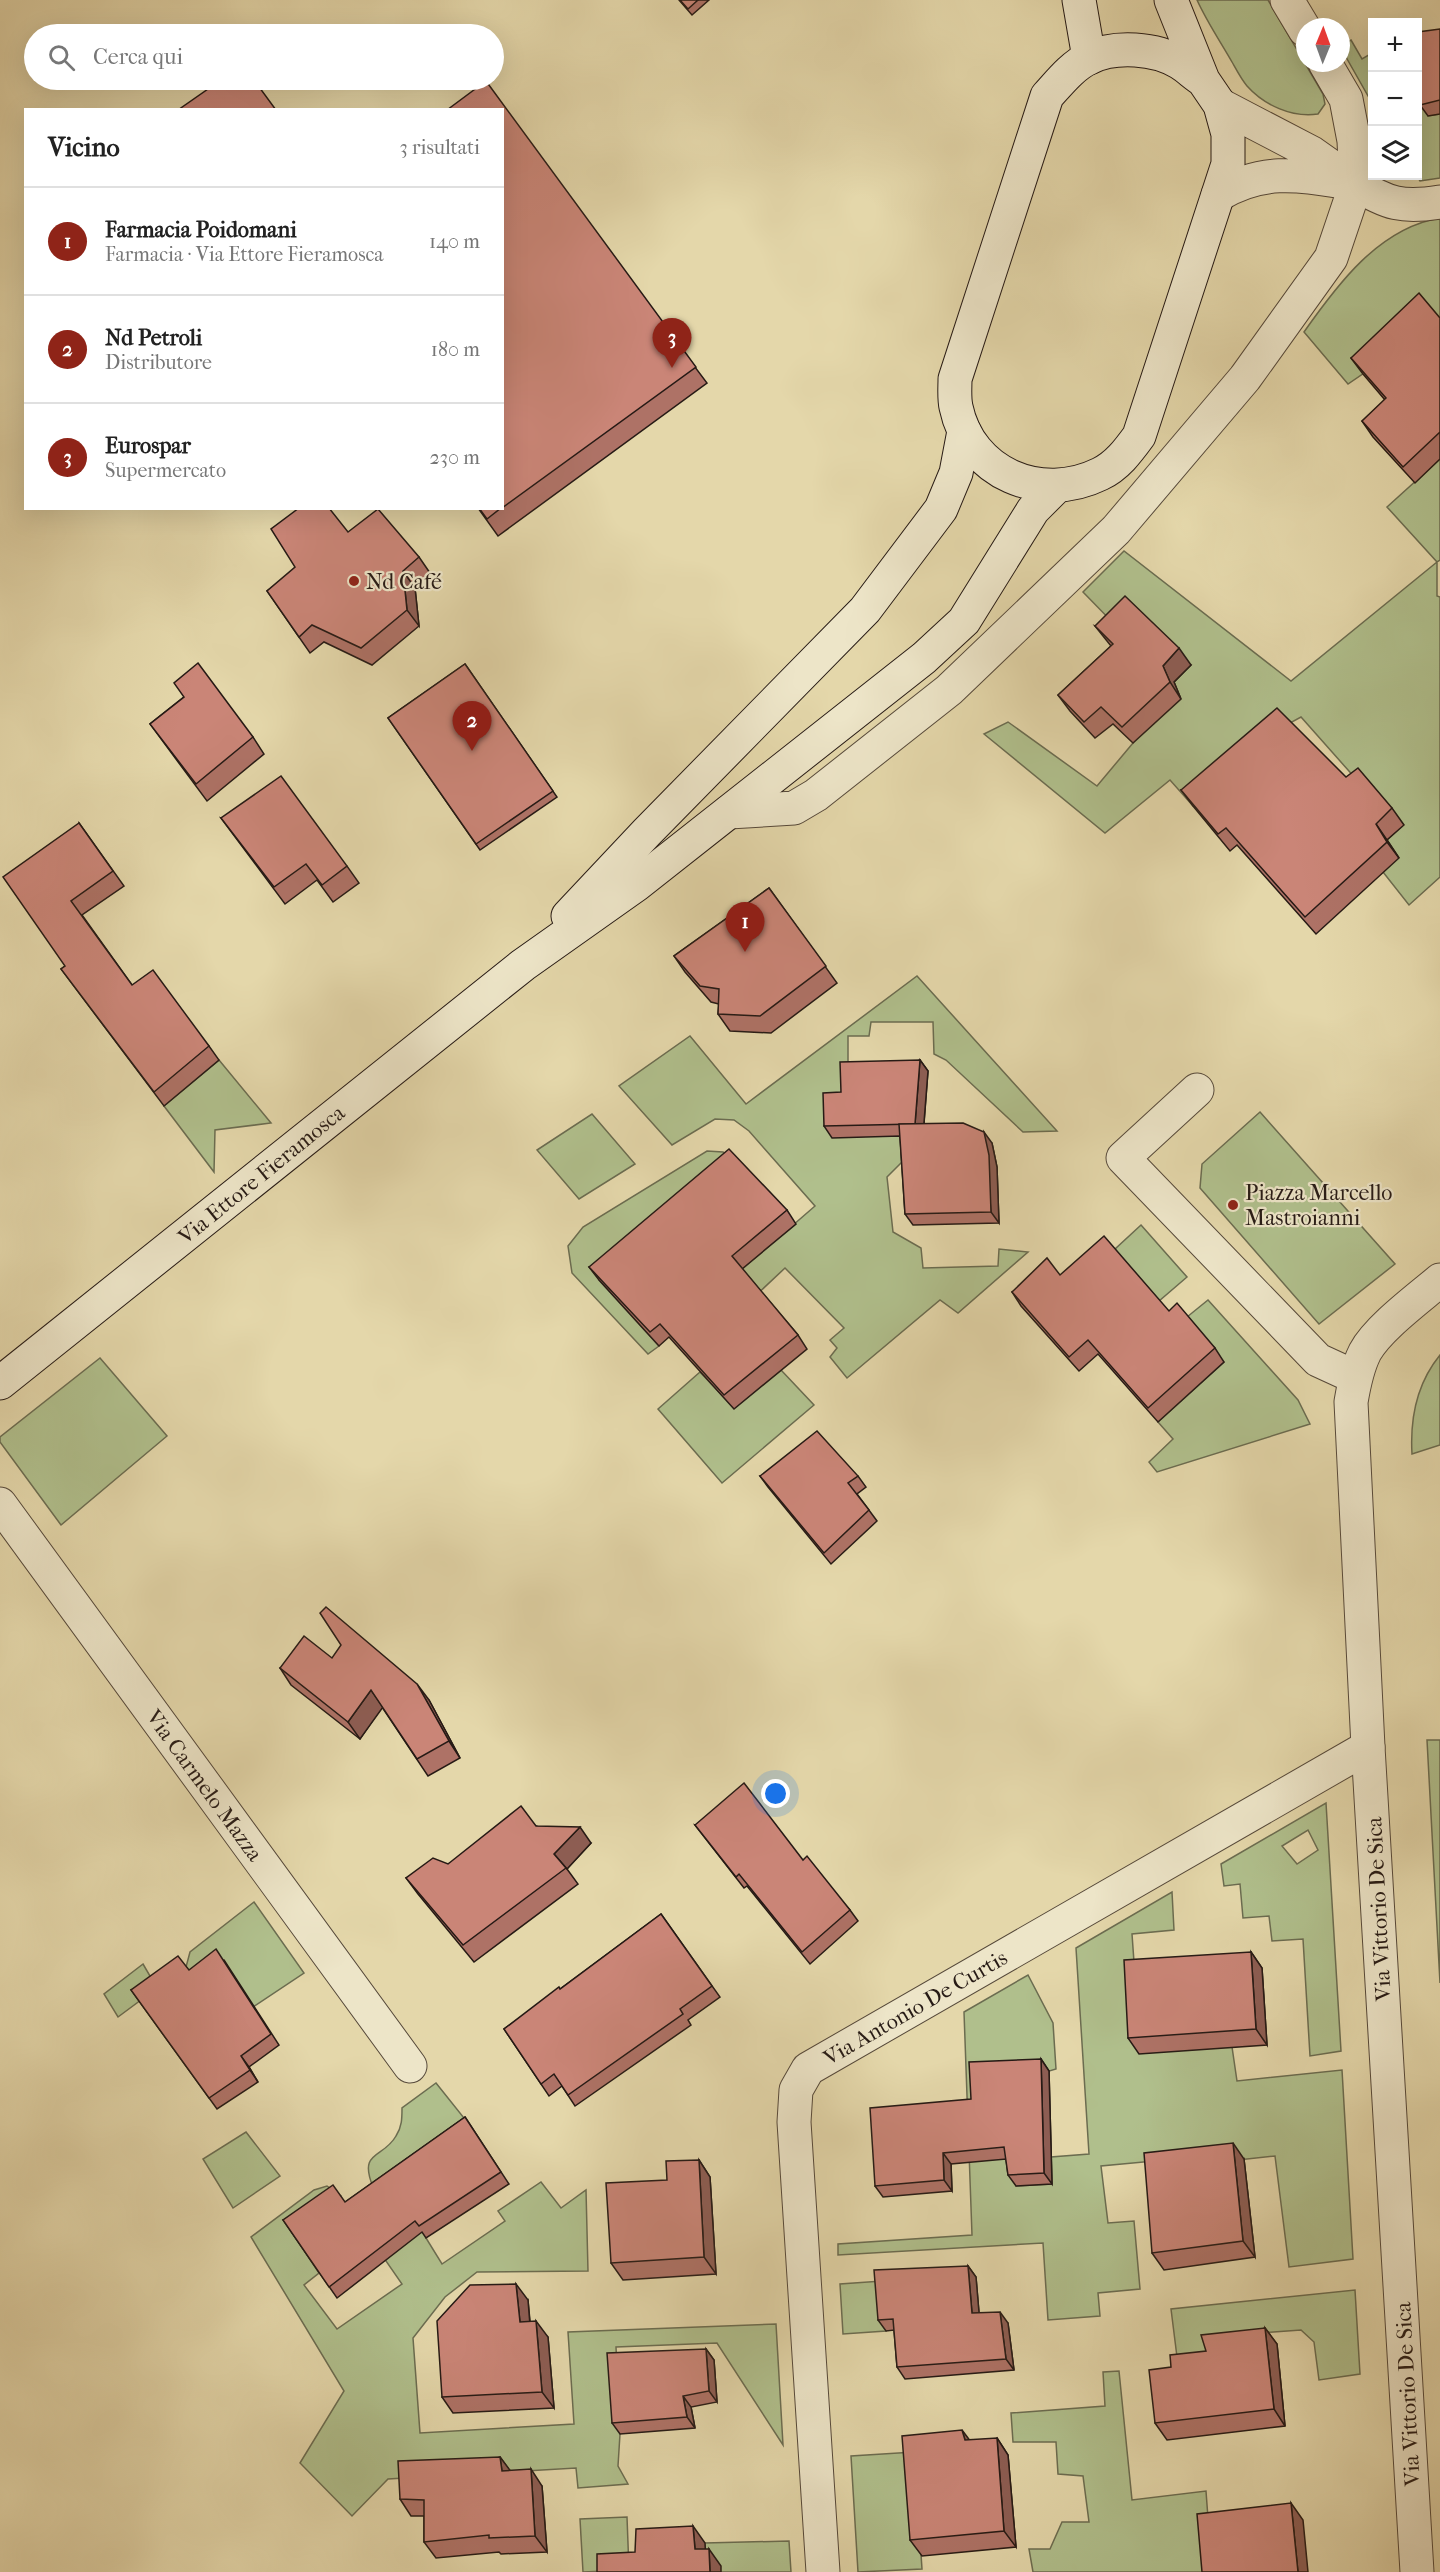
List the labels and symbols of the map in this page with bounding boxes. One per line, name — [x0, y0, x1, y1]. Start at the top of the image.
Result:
north arrow — [1296, 18, 1350, 72]
pin: 3 — [652, 318, 692, 368]
place label: Nd Café — [366, 569, 442, 595]
marker: Nd Café — [347, 574, 361, 588]
pin: 2 — [452, 702, 492, 751]
pin: 1 — [726, 902, 764, 952]
street label: Via Ettore Fieramosca — [172, 1099, 351, 1250]
place label: Piazza Marcello Mastroianni — [1245, 1180, 1393, 1231]
marker: Piazza Marcello Mastroianni — [1226, 1198, 1240, 1212]
street label: Via Carmelo Mazza — [140, 1704, 268, 1867]
your location — [761, 1779, 790, 1808]
street label: Via Vittorio De Sica — [1361, 1815, 1397, 2003]
street label: Via Antonio De Curtis — [818, 1945, 1012, 2072]
street label: Via Vittorio De Sica — [1390, 2300, 1426, 2488]

